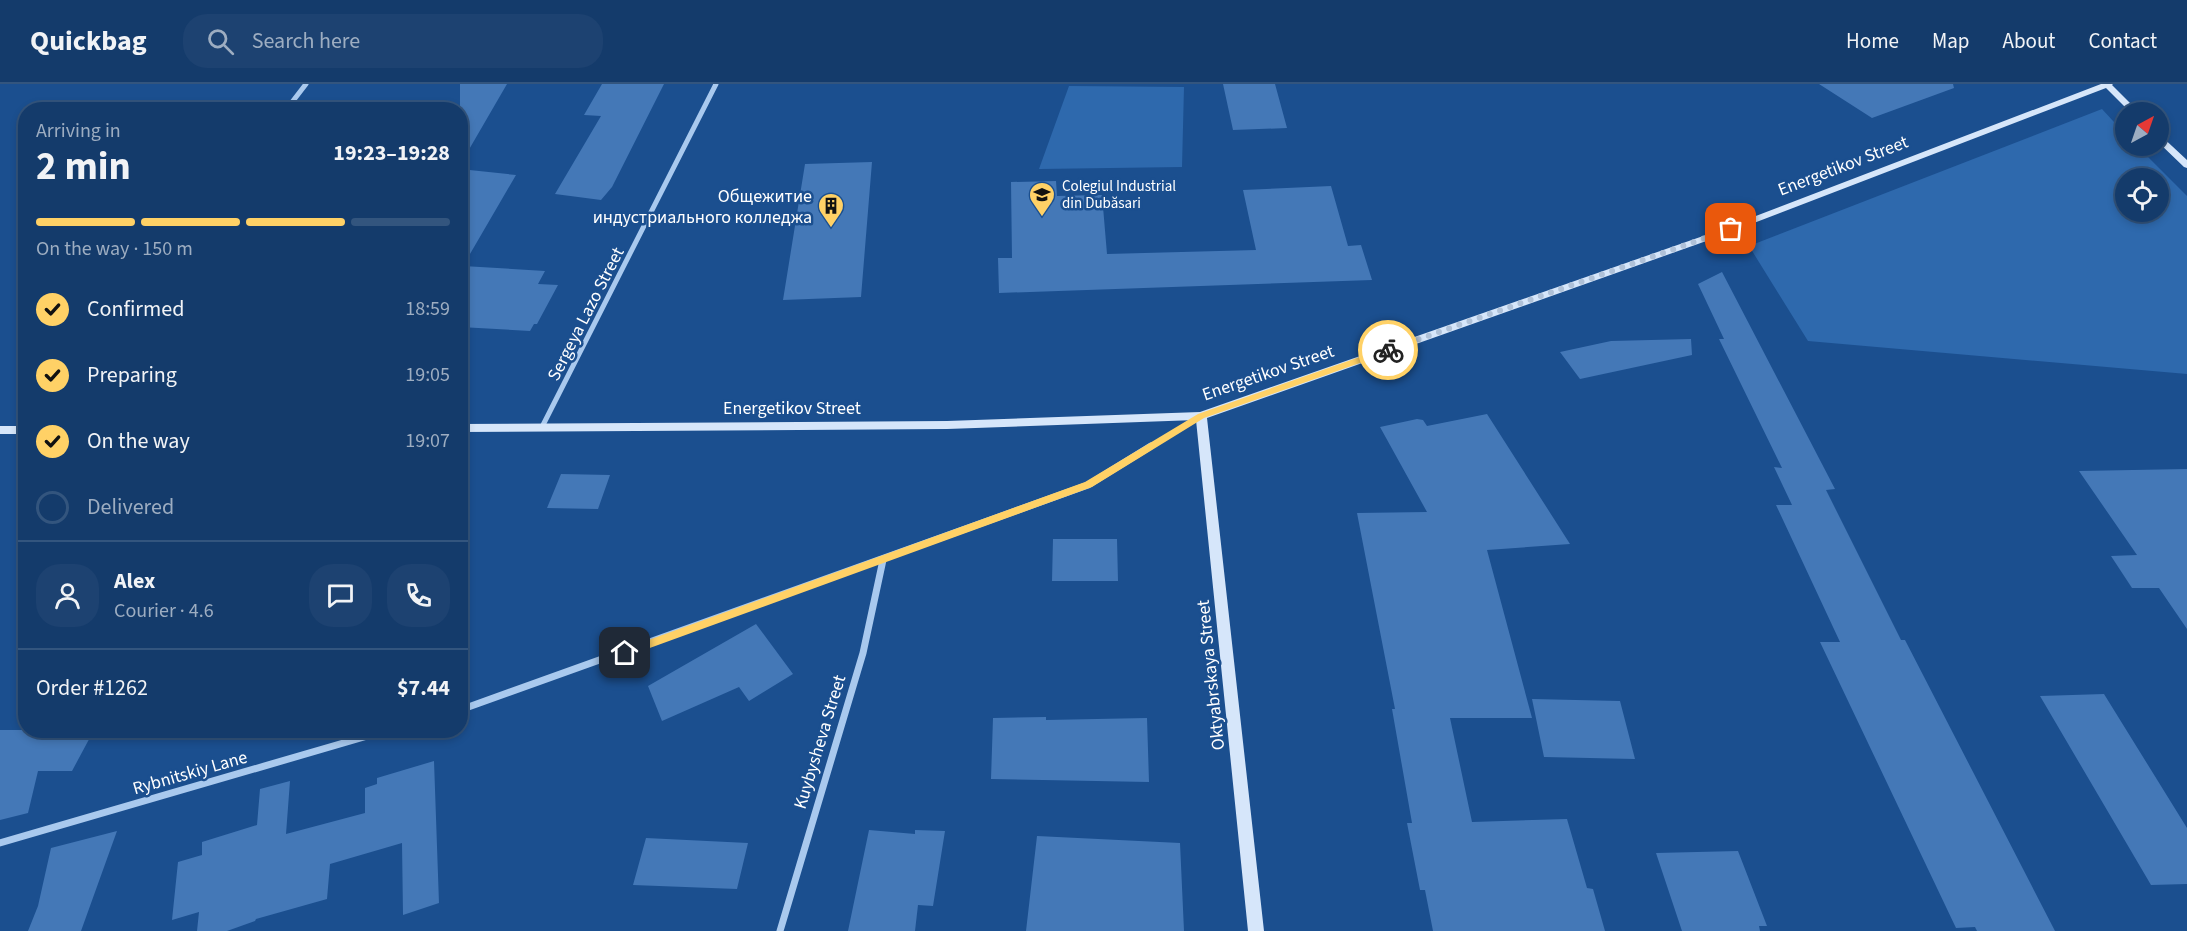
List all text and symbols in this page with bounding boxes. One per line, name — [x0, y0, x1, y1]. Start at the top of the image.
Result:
search box — [183, 14, 603, 68]
text: Quickbag — [30, 21, 147, 61]
icon: search — [204, 25, 237, 58]
text: Search here — [252, 25, 360, 57]
text: Home — [1846, 26, 1899, 56]
text: Map — [1932, 26, 1970, 56]
text: About — [2003, 26, 2055, 56]
text: Contact — [2088, 26, 2157, 56]
north arrow — [2115, 102, 2169, 156]
map controls — [2115, 102, 2169, 222]
text: Arriving in — [36, 117, 121, 145]
street label: Energetikov Street — [1774, 130, 1912, 202]
text: 19:23–19:28 — [333, 137, 450, 169]
text: 2 min — [36, 139, 131, 195]
button: locate — [2115, 168, 2169, 222]
place label: Colegiul Industrial din Dubăsari — [1062, 176, 1176, 214]
school or university icon: Colegiul Industrial din Dubăsari — [1027, 180, 1057, 218]
place label: Общежитие индустриального колледжа — [593, 184, 812, 230]
building icon: Общежитие индустриального колледжа — [816, 191, 846, 229]
pin — [1705, 203, 1756, 254]
icon: bag — [1714, 212, 1747, 245]
text: On the way · 150 m — [36, 235, 193, 263]
street label: Sergeya Lazo Street — [542, 243, 630, 385]
icon: check — [36, 293, 69, 326]
text: Confirmed — [87, 293, 184, 325]
text: 18:59 — [405, 295, 450, 323]
courier — [1358, 320, 1418, 380]
icon: bike — [1372, 334, 1405, 367]
street label: Energetikov Street — [1199, 339, 1337, 407]
icon: check — [36, 359, 69, 392]
text: Preparing — [87, 359, 177, 391]
text: 19:05 — [405, 361, 450, 389]
street label: Energetikov Street — [723, 396, 861, 421]
icon: check — [36, 425, 69, 458]
text: On the way — [87, 425, 190, 457]
text: 19:07 — [405, 427, 450, 455]
text: Delivered — [87, 491, 174, 523]
button: person — [36, 564, 99, 627]
button: chat — [309, 564, 372, 627]
button: phone — [387, 564, 450, 627]
text: Alex — [114, 565, 155, 597]
text: Courier · 4.6 — [114, 597, 214, 625]
street label: Oktyabrskaya Street — [1191, 599, 1231, 751]
pin — [599, 627, 650, 678]
icon: home — [608, 636, 641, 669]
text: Order #1262 — [36, 672, 148, 704]
text: $7.44 — [397, 672, 450, 704]
street label: Kuybysheva Street — [788, 672, 852, 812]
street label: Rybnitskiy Lane — [130, 745, 250, 801]

